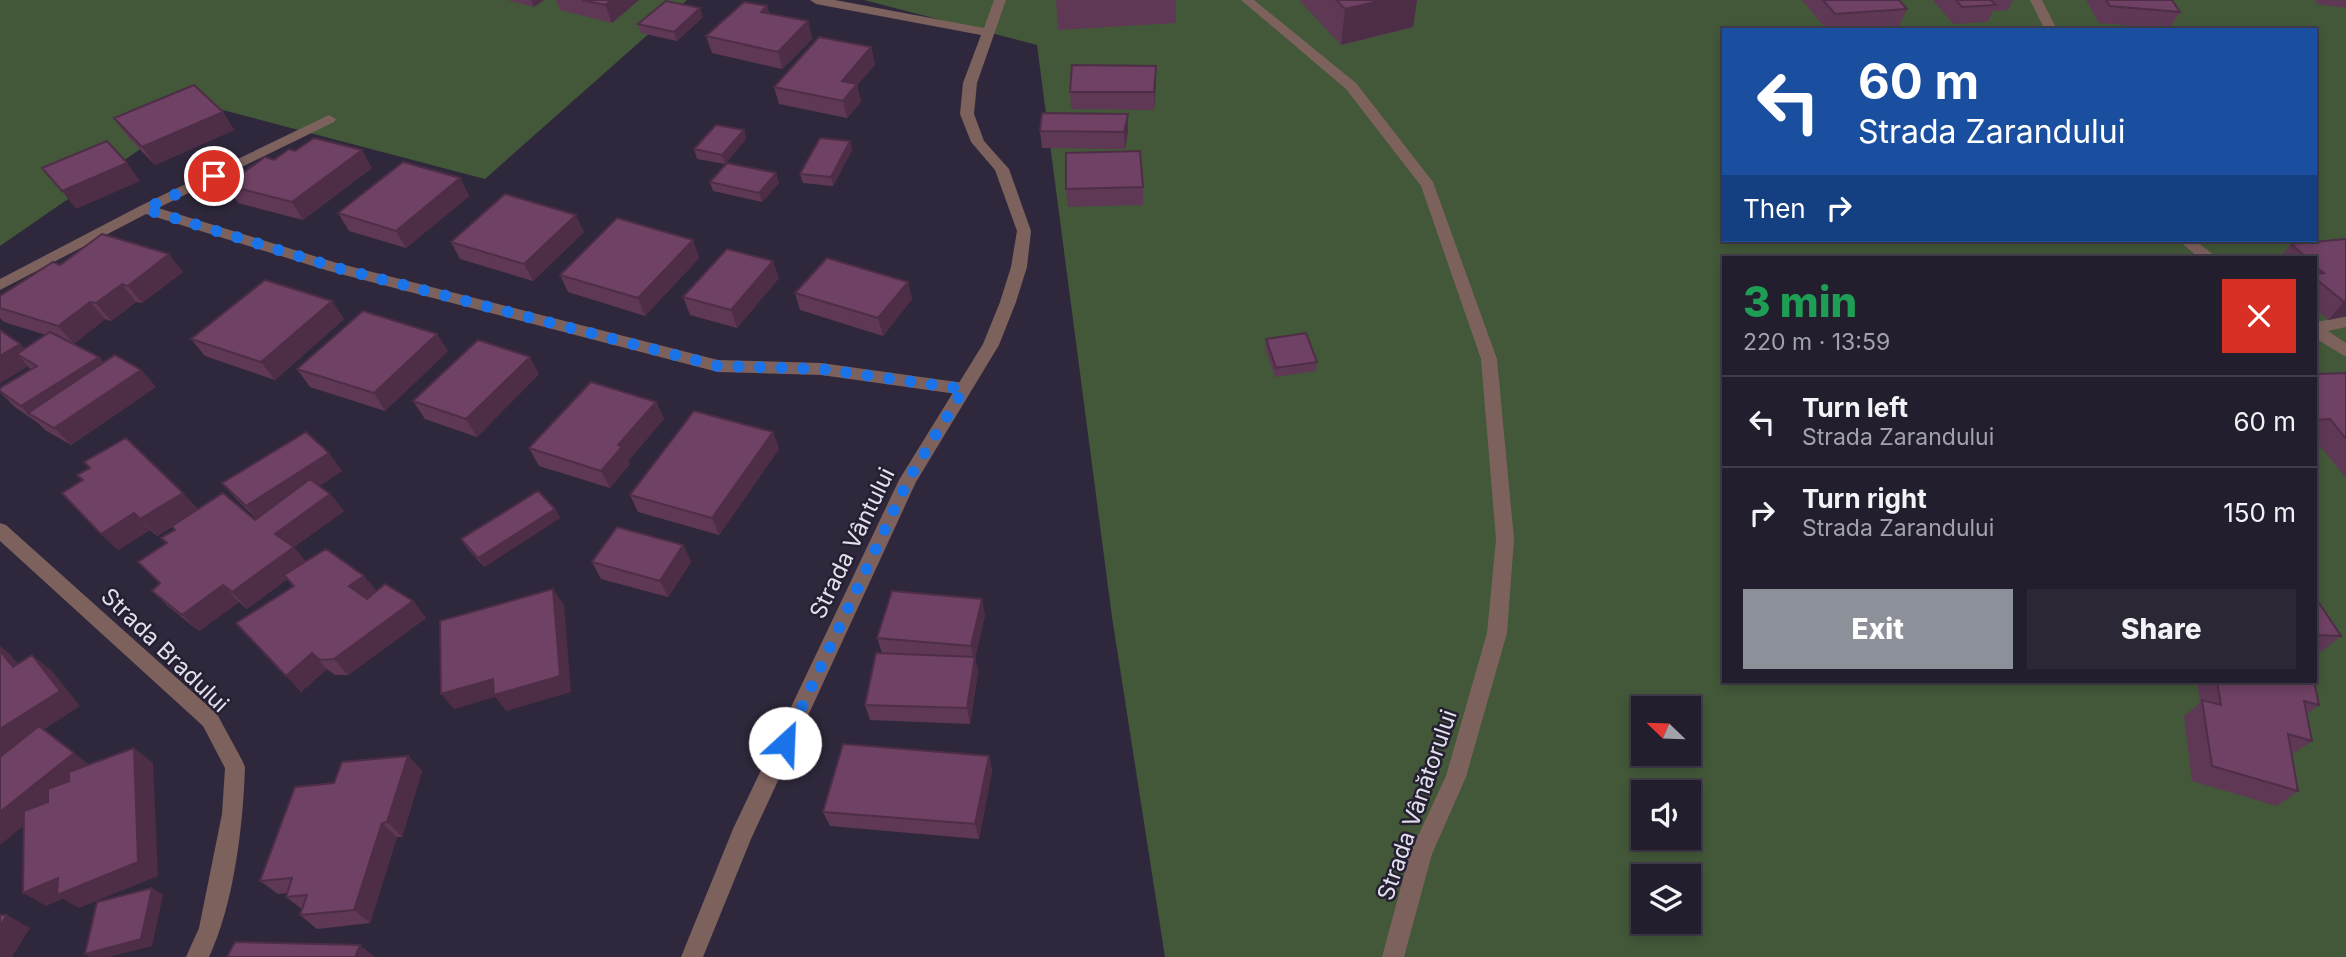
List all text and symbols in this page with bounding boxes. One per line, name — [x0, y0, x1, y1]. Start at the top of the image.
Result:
text: 60 m — [1858, 52, 1979, 111]
icon: left — [1743, 56, 1834, 147]
text: Strada Zarandului — [1858, 112, 2126, 151]
pin — [184, 146, 244, 206]
icon: arrive — [195, 157, 233, 195]
icon: right — [1820, 189, 1858, 227]
text: Then — [1743, 193, 1806, 224]
text: 3 min — [1743, 276, 1857, 327]
button: close — [2222, 279, 2296, 353]
text: 220 m · 13:59 — [1743, 328, 1890, 356]
text: Turn left — [1802, 392, 1908, 423]
icon: left — [1743, 403, 1781, 441]
text: 60 m — [2233, 406, 2296, 437]
text: Strada Zarandului — [1802, 423, 1994, 451]
street label: Strada Vântului — [803, 463, 901, 623]
text: Turn right — [1802, 483, 1927, 514]
icon: right — [1743, 494, 1781, 532]
text: 150 m — [2223, 497, 2296, 528]
text: Strada Zarandului — [1802, 514, 1994, 542]
street label: Strada Bradului — [95, 582, 235, 718]
button: Exit — [1743, 589, 2013, 669]
button: Share — [2027, 589, 2296, 669]
north arrow — [1631, 696, 1701, 766]
map controls — [1631, 696, 1701, 934]
position arrow — [748, 706, 822, 780]
street label: Strada Vânătorului — [1371, 706, 1463, 904]
button: sound — [1631, 780, 1701, 850]
button: layers — [1631, 864, 1701, 934]

